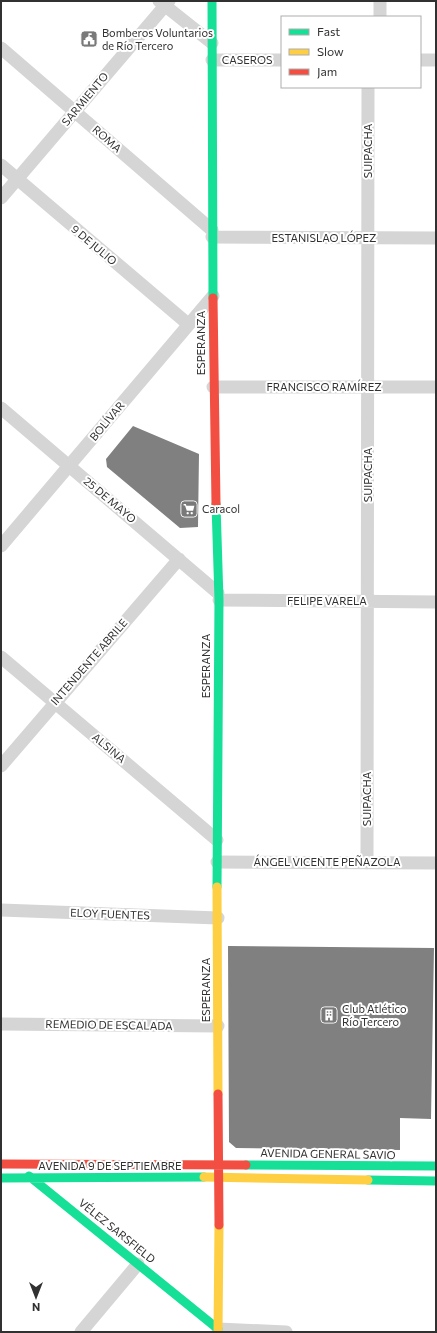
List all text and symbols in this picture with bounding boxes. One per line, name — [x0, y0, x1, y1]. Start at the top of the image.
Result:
legend — [281, 16, 421, 88]
text: Fast — [317, 24, 340, 38]
place label: Bomberos Voluntarios de Río Tercero — [102, 26, 213, 52]
public building icon: Bomberos Voluntarios de Río Tercero — [79, 29, 99, 49]
text: Slow — [317, 44, 344, 58]
street label: CASEROS — [222, 53, 272, 66]
text: Jam — [317, 64, 337, 79]
street label: SARMIENTO — [59, 69, 111, 128]
street label: ROMA — [90, 123, 125, 155]
street label: SUIPACHA — [361, 123, 374, 178]
street label: 9 DE JULIO — [68, 222, 120, 268]
street label: ESTANISLAO LÓPEZ — [272, 230, 376, 244]
street label: ESPERANZA — [194, 310, 207, 375]
street label: FRANCISCO RAMÍREZ — [266, 379, 382, 393]
street label: BOLÍVAR — [86, 397, 127, 443]
street label: SUIPACHA — [361, 447, 374, 502]
street label: 25 DE MAYO — [82, 474, 139, 525]
supermarket icon: Caracol — [179, 499, 199, 519]
place label: Caracol — [202, 502, 240, 515]
street label: FELIPE VARELA — [287, 594, 367, 607]
street label: INTENDENTE ABRILE — [48, 616, 130, 707]
street label: ESPERANZA — [199, 633, 212, 698]
street label: ALSINA — [90, 730, 129, 765]
street label: SUIPACHA — [360, 771, 373, 826]
street label: ÁNGEL VICENTE PEÑAZOLA — [254, 854, 401, 868]
street label: ELOY FUENTES — [70, 906, 150, 921]
street label: ESPERANZA — [199, 957, 212, 1022]
place label: Club Atlético Río Tercero — [342, 1002, 407, 1028]
building icon: Club Atlético Río Tercero — [319, 1005, 339, 1025]
street label: REMEDIO DE ESCALADA — [45, 1017, 173, 1032]
street label: AVENIDA GENERAL SAVIO — [260, 1146, 396, 1161]
street label: AVENIDA 9 DE SEPTIEMBRE — [38, 1159, 182, 1172]
street label: VÉLEZ SARSFIELD — [76, 1195, 159, 1265]
north arrow — [16, 1277, 56, 1317]
text: N — [32, 1301, 40, 1314]

